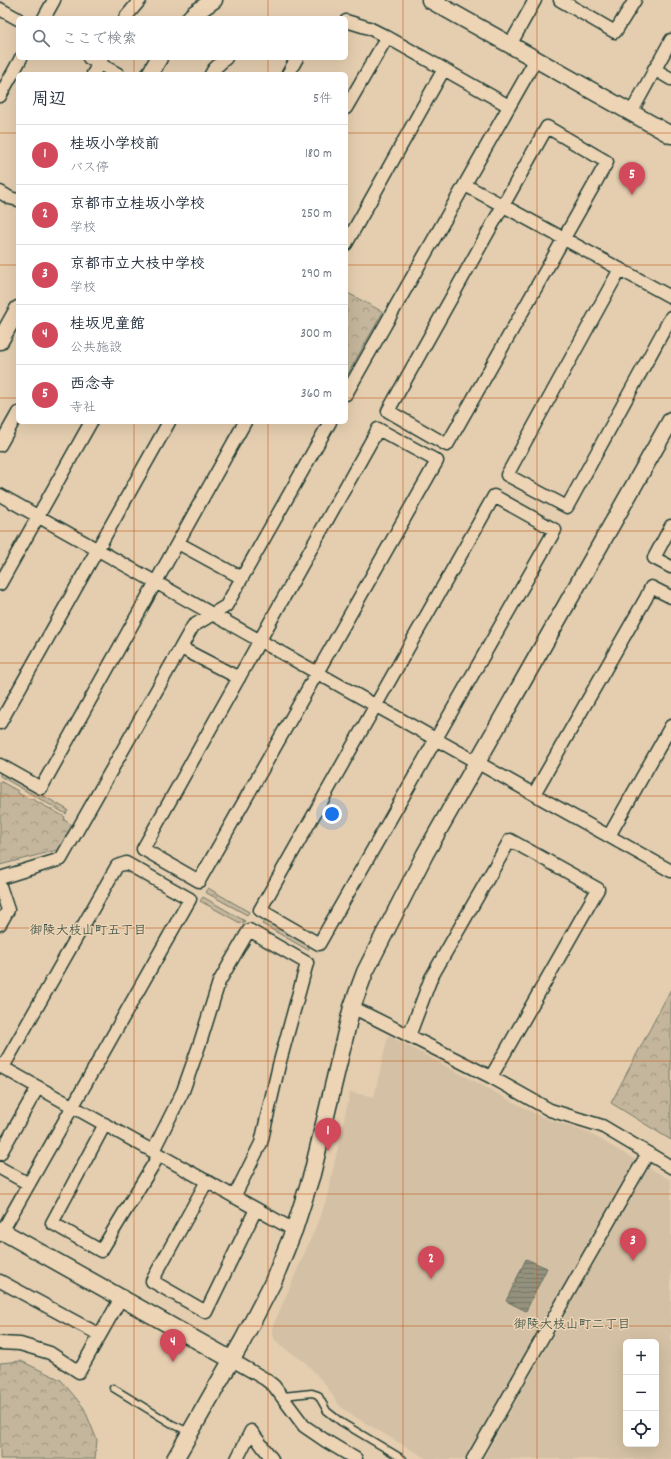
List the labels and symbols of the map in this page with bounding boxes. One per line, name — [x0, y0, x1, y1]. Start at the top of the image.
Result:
pin: 5 — [619, 162, 645, 195]
your location — [322, 804, 342, 824]
district label: 御陵大枝山町五丁目 — [29, 922, 147, 941]
pin: 1 — [315, 1118, 341, 1151]
pin: 3 — [620, 1228, 646, 1261]
pin: 2 — [418, 1246, 444, 1279]
district label: 御陵大枝山町二丁目 — [513, 1316, 631, 1335]
pin: 4 — [160, 1329, 186, 1362]

